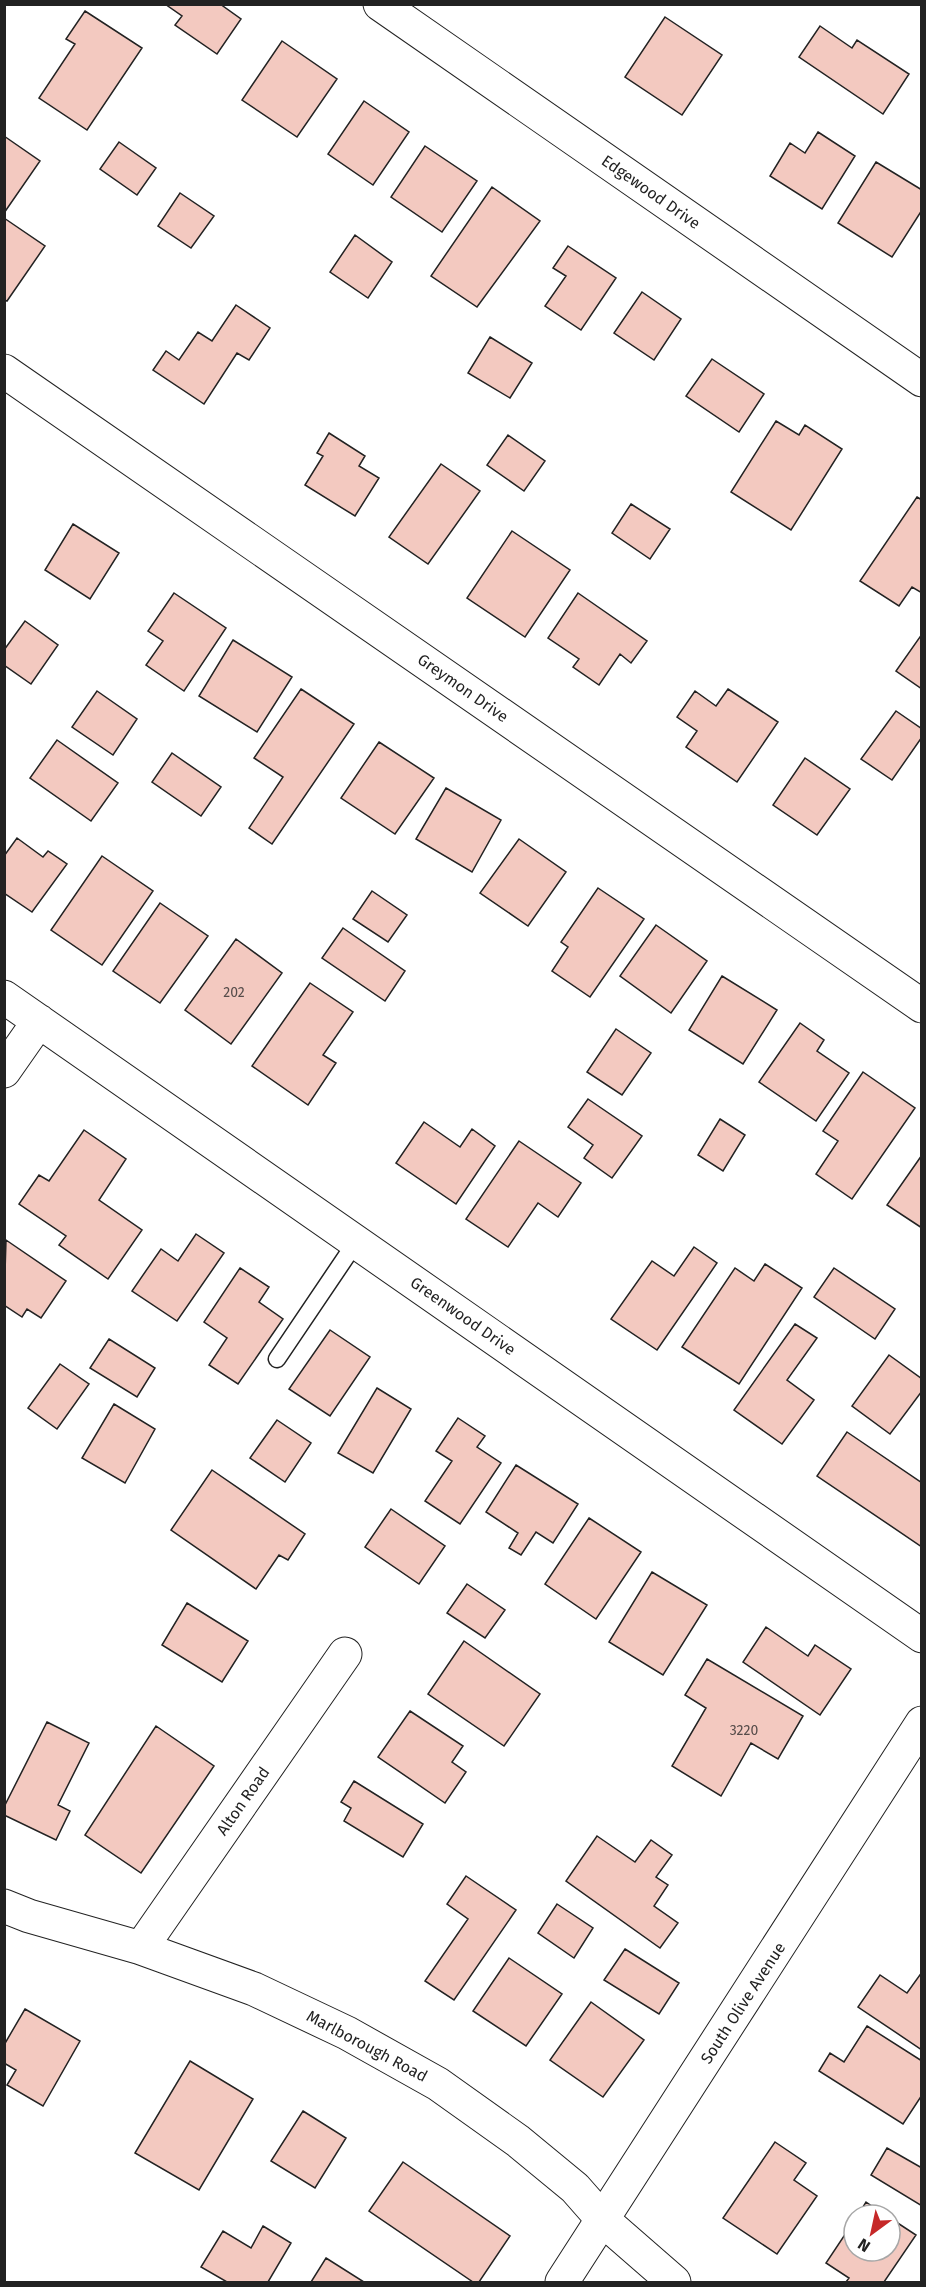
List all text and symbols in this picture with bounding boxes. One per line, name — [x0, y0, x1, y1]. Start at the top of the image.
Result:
street label: Edgewood Drive — [598, 151, 704, 233]
street label: Greymon Drive — [414, 650, 512, 726]
house number: 202 — [223, 984, 245, 1001]
street label: Greenwood Drive — [407, 1273, 519, 1359]
house number: 3220 — [730, 1722, 758, 1739]
street label: Alton Road — [212, 1763, 274, 1839]
street label: South Olive Avenue — [697, 1939, 789, 2067]
street label: Marlborough Road — [303, 2006, 431, 2086]
north arrow — [842, 2203, 902, 2263]
text: N — [854, 2234, 874, 2256]

